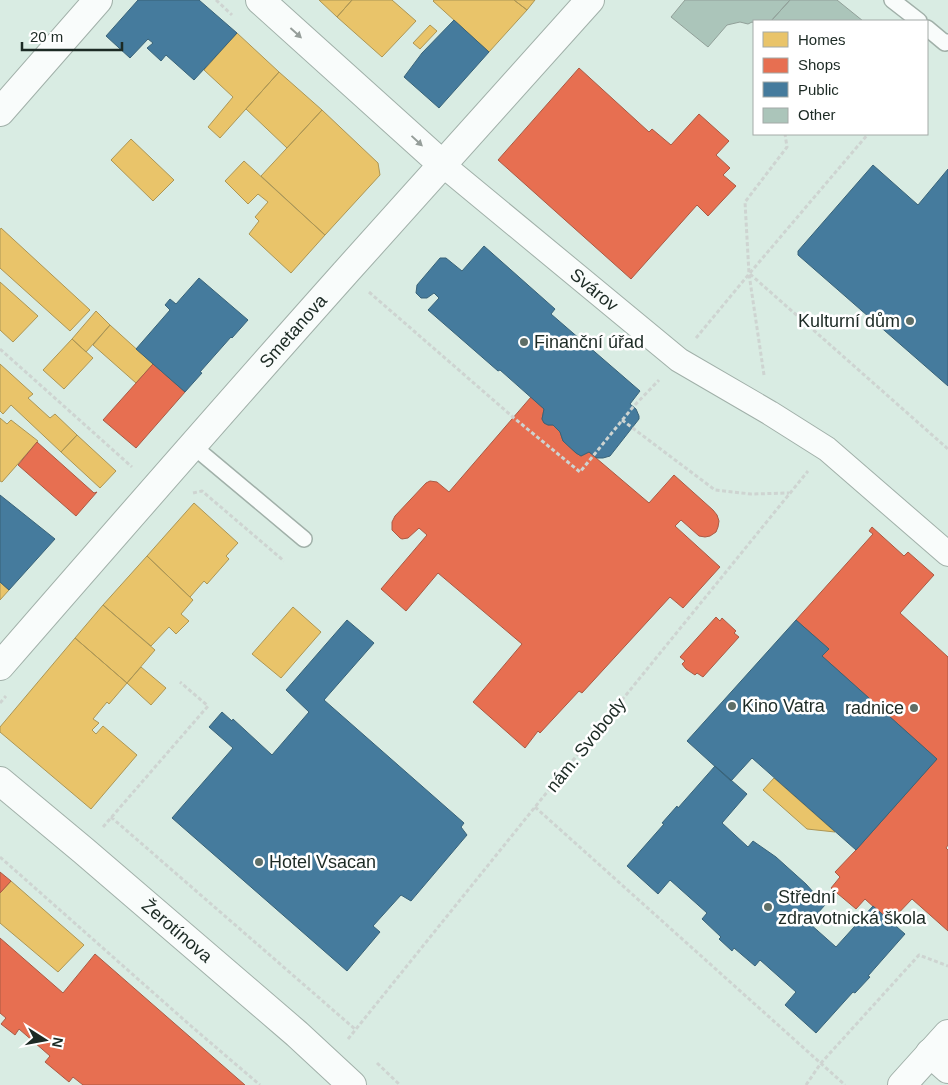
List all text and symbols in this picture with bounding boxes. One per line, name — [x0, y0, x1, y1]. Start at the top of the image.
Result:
scale bar — [22, 20, 122, 52]
legend — [753, 20, 928, 135]
one-way arrow — [290, 27, 303, 38]
text: 20 m — [30, 28, 63, 45]
text: Homes — [798, 31, 846, 48]
text: Shops — [798, 56, 841, 73]
text: Public — [798, 81, 839, 98]
text: Other — [798, 106, 836, 123]
one-way arrow — [411, 135, 423, 147]
street label: Svárov — [566, 264, 622, 315]
street label: Smetanova — [256, 290, 332, 372]
place label: Kulturní dům — [798, 311, 900, 331]
marker: Kulturní dům — [904, 315, 916, 327]
place label: Finanční úřad — [534, 332, 644, 352]
marker: Finanční úřad — [518, 336, 530, 348]
street label: nám. Svobody — [542, 694, 630, 796]
place label: Kino Vatra — [742, 696, 826, 716]
place label: radnice — [845, 698, 904, 718]
marker: Kino Vatra — [726, 700, 738, 712]
marker: radnice — [908, 702, 920, 714]
place label: Hotel Vsacan — [269, 852, 376, 872]
marker: Hotel Vsacan — [253, 856, 265, 868]
place label: Střední zdravotnická škola — [778, 887, 927, 928]
street label: Žerotínova — [138, 895, 217, 967]
marker: Střední zdravotnická škola — [762, 901, 774, 913]
north arrow — [20, 1015, 70, 1065]
text: N — [49, 1036, 67, 1049]

